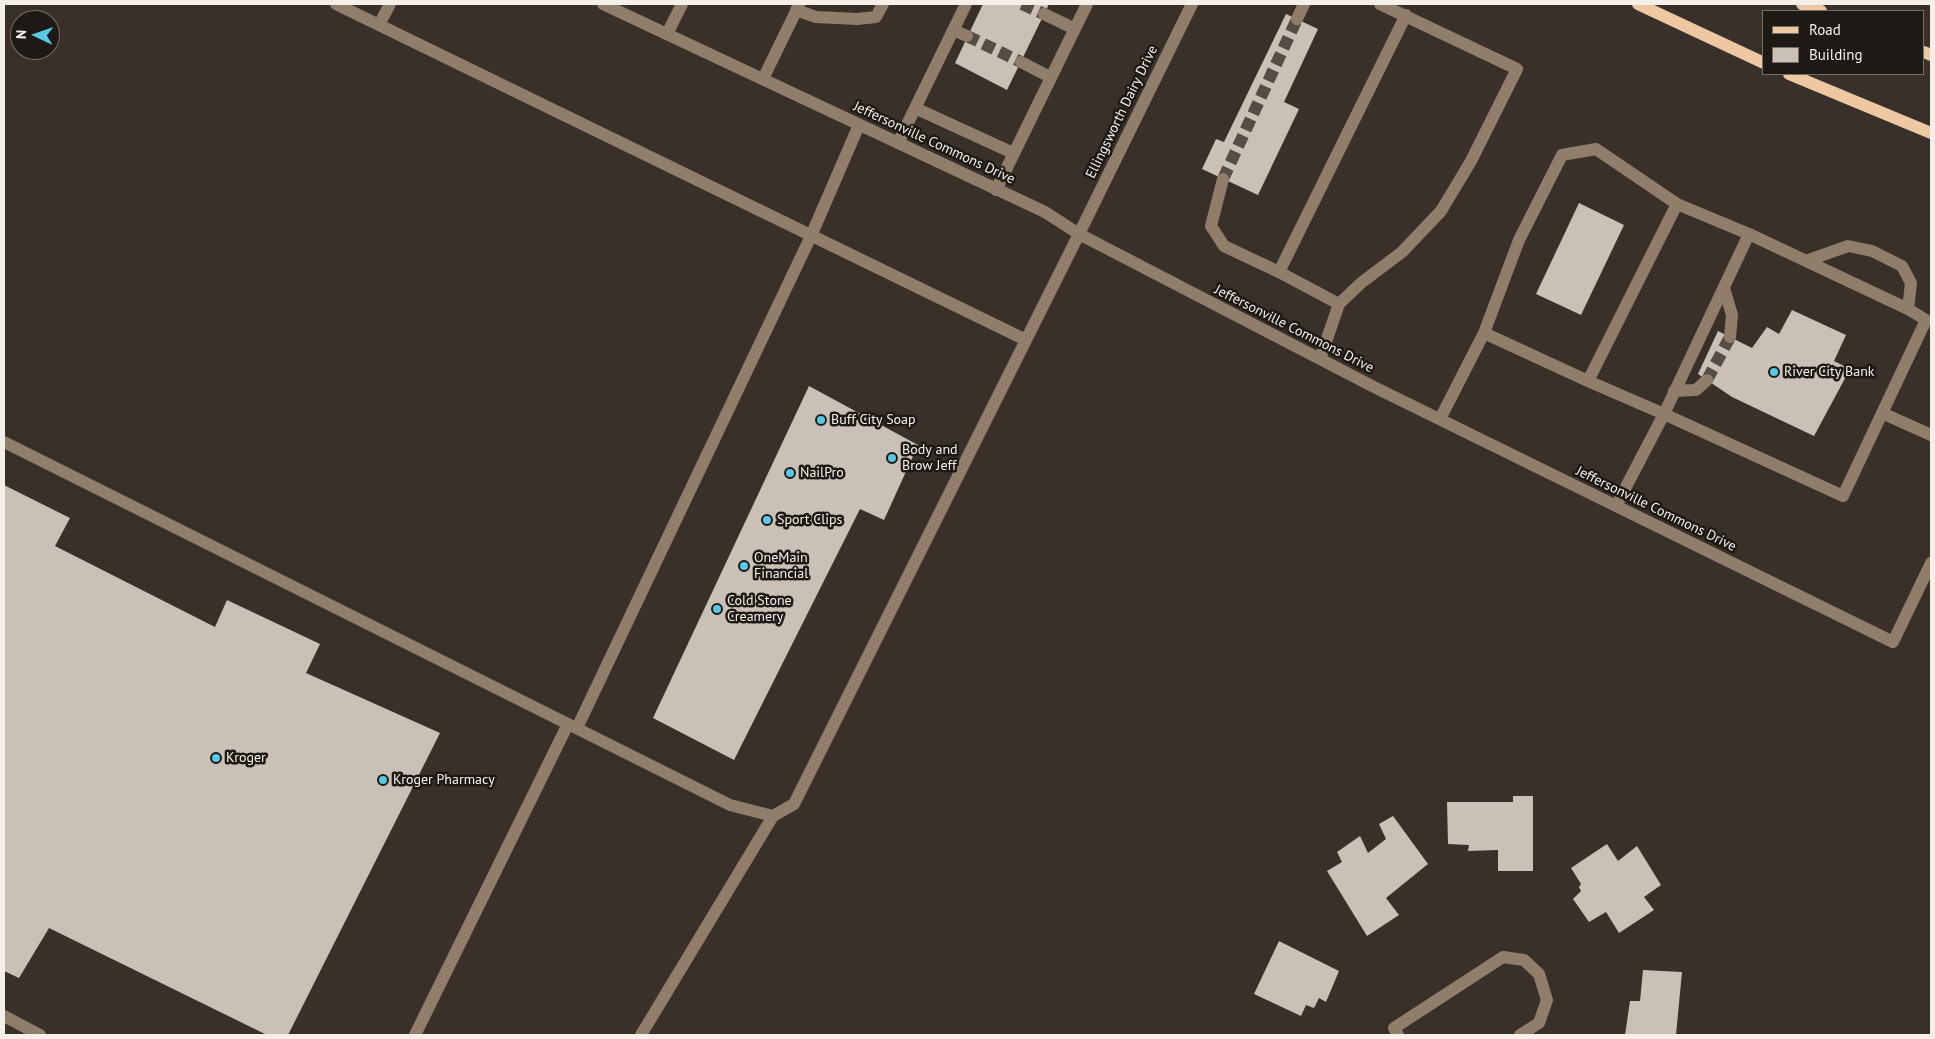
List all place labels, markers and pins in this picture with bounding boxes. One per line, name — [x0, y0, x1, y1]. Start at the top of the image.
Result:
place label: River City Bank — [1784, 364, 1875, 380]
marker: River City Bank — [1768, 366, 1780, 378]
place label: Buff City Soap — [831, 412, 916, 428]
marker: Buff City Soap — [815, 414, 827, 426]
place label: Body and Brow Jeff — [902, 442, 958, 474]
marker: Body and Brow Jeff — [886, 452, 898, 464]
place label: NailPro — [800, 465, 844, 481]
marker: NailPro — [784, 467, 796, 479]
place label: Sport Clips — [777, 512, 842, 528]
marker: Sport Clips — [761, 514, 773, 526]
place label: OneMain Financial — [754, 550, 808, 582]
marker: OneMain Financial — [738, 560, 750, 572]
place label: Cold Stone Creamery — [727, 593, 792, 626]
marker: Cold Stone Creamery — [711, 603, 723, 615]
place label: Kroger — [226, 750, 266, 766]
marker: Kroger — [210, 752, 222, 764]
place label: Kroger Pharmacy — [393, 772, 495, 788]
marker: Kroger Pharmacy — [377, 774, 389, 786]

